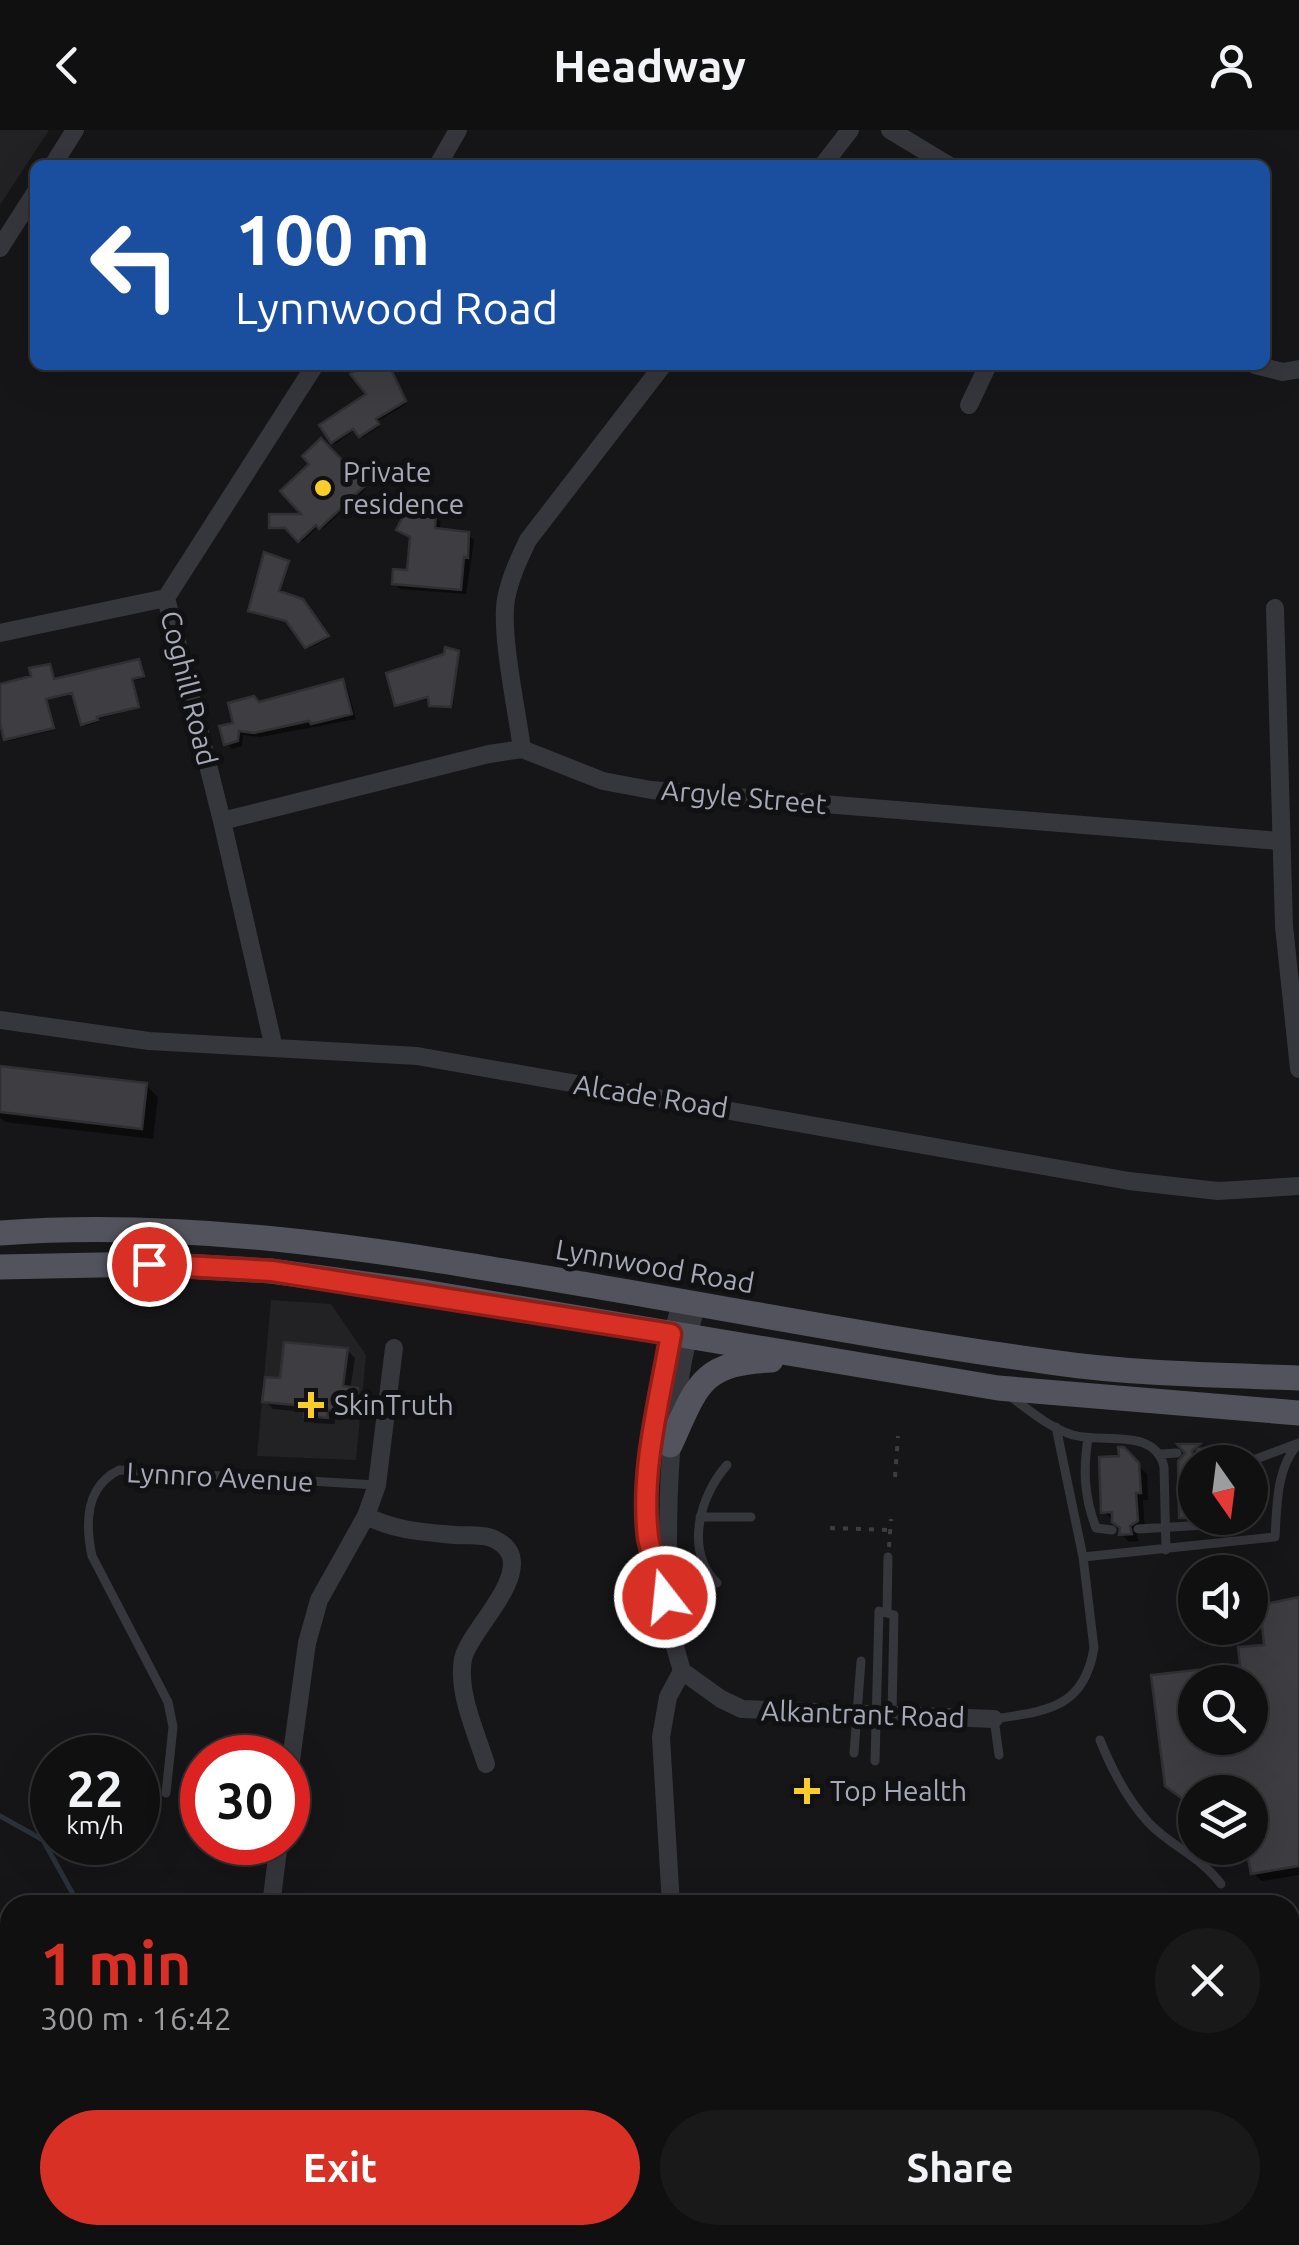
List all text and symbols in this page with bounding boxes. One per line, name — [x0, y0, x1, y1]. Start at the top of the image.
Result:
icon: back — [40, 38, 95, 93]
icon: person — [1204, 38, 1259, 93]
text: Headway — [553, 40, 746, 91]
icon: left — [70, 200, 200, 330]
text: 100 m — [235, 200, 430, 278]
text: Lynnwood Road — [235, 282, 558, 333]
place label: Private residence — [343, 456, 464, 519]
marker: Private residence — [312, 477, 334, 499]
street label: Coghill Road — [155, 607, 224, 768]
street label: Argyle Street — [660, 774, 828, 819]
street label: Alcade Road — [572, 1068, 730, 1123]
pin — [107, 1222, 192, 1307]
street label: Lynnwood Road — [553, 1233, 757, 1298]
icon: arrive — [122, 1237, 177, 1292]
place label: SkinTruth — [334, 1389, 454, 1420]
marker: SkinTruth — [298, 1392, 324, 1418]
north arrow — [1178, 1445, 1268, 1535]
map controls — [1178, 1445, 1268, 1865]
street label: Lynnro Avenue — [126, 1456, 314, 1497]
position arrow — [613, 1545, 717, 1649]
button: sound — [1178, 1555, 1268, 1645]
button: search — [1178, 1665, 1268, 1755]
street label: Alkantrant Road — [761, 1694, 965, 1733]
speed limit sign: 30 — [180, 1735, 310, 1865]
text: 22 — [67, 1760, 123, 1816]
place label: Top Health — [830, 1775, 967, 1806]
button: layers — [1178, 1775, 1268, 1865]
marker: Top Health — [794, 1778, 820, 1804]
text: km/h — [66, 1811, 124, 1839]
button: close — [1155, 1928, 1260, 2033]
text: 1 min — [40, 1929, 192, 1996]
text: 300 m · 16:42 — [40, 2000, 232, 2036]
button: Exit — [40, 2110, 640, 2225]
button: Share — [660, 2110, 1260, 2225]

